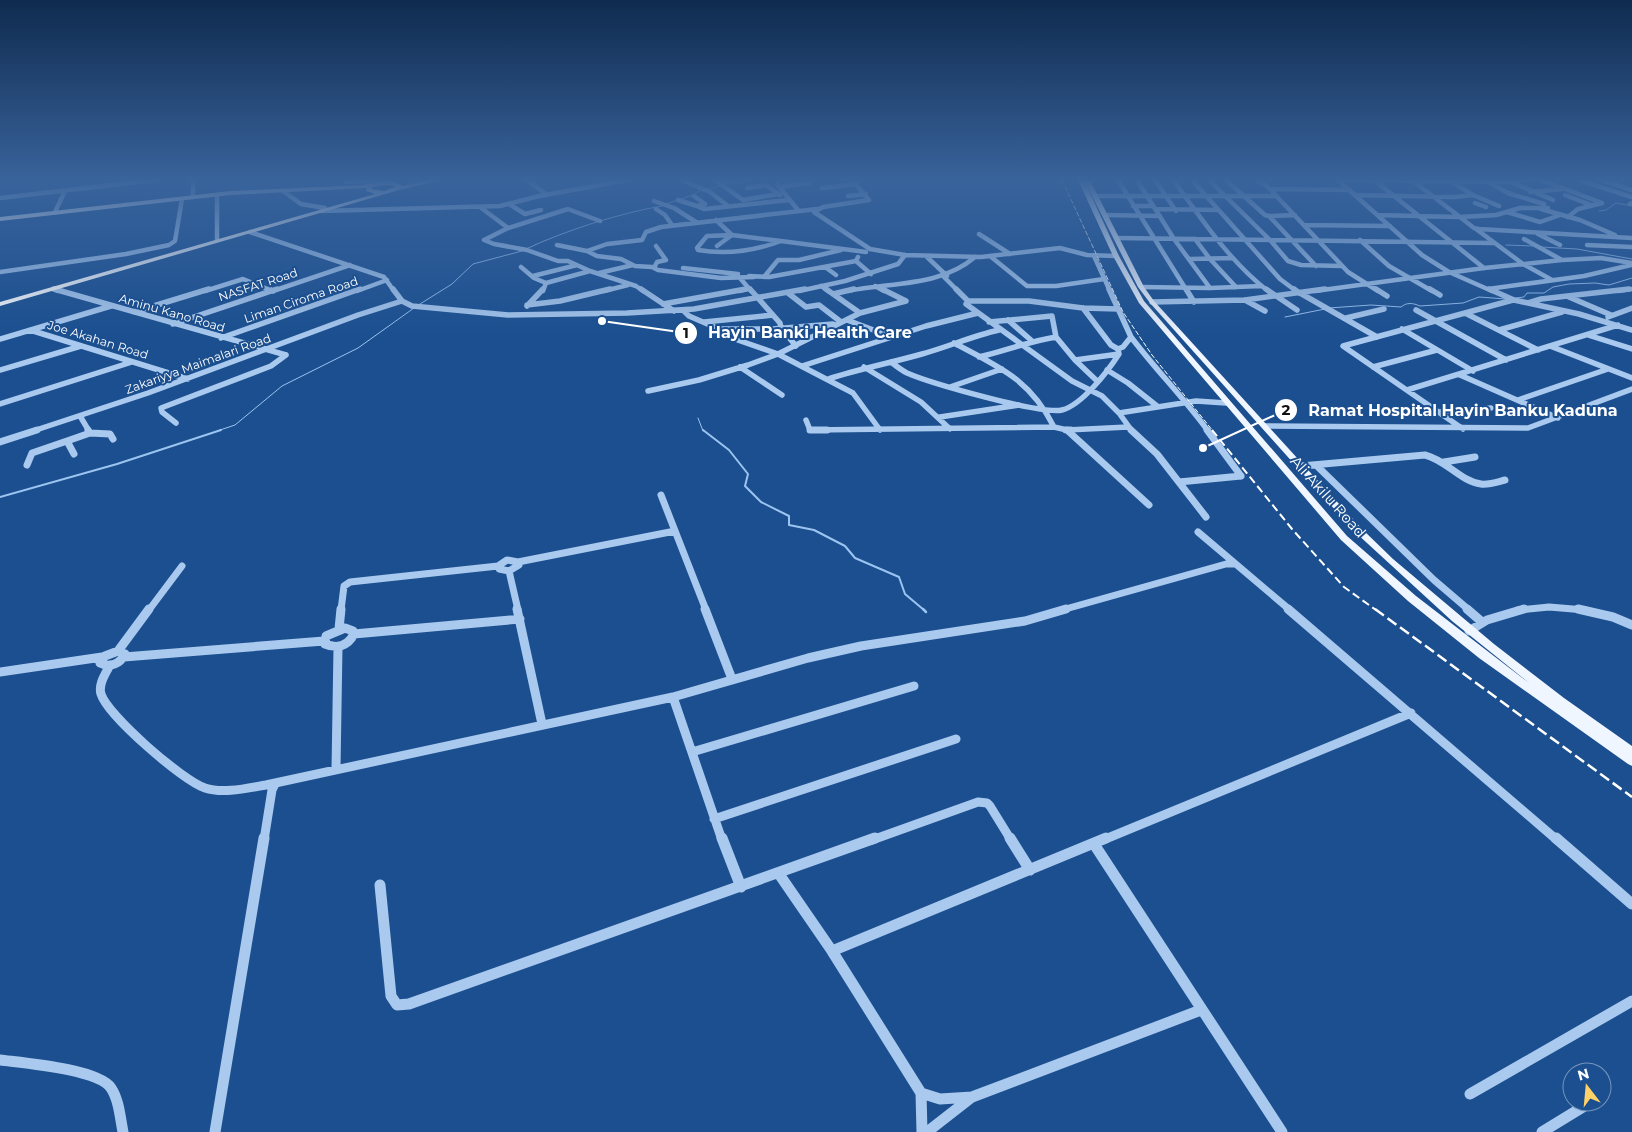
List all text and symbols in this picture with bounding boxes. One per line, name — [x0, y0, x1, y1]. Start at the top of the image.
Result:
street label: NASFAT Road — [216, 265, 299, 304]
street label: Liman Ciroma Road — [242, 273, 360, 326]
street label: Aminu Kano Road — [117, 290, 227, 335]
street label: Joe Akahan Road — [45, 317, 150, 362]
callout: Hayin Banki Health Care — [673, 317, 922, 348]
text: 1 — [683, 323, 689, 342]
text: Hayin Banki Health Care — [708, 323, 912, 342]
street label: Zakariyya Maimalari Road — [123, 330, 273, 397]
callout: Ramat Hospital Hayin Banku Kaduna — [1274, 395, 1628, 426]
text: 2 — [1282, 400, 1291, 419]
text: Ramat Hospital Hayin Banku Kaduna — [1308, 401, 1618, 420]
street label: Ali Akilu Road — [1287, 452, 1370, 542]
north arrow — [1562, 1062, 1612, 1112]
text: N — [1575, 1064, 1591, 1085]

